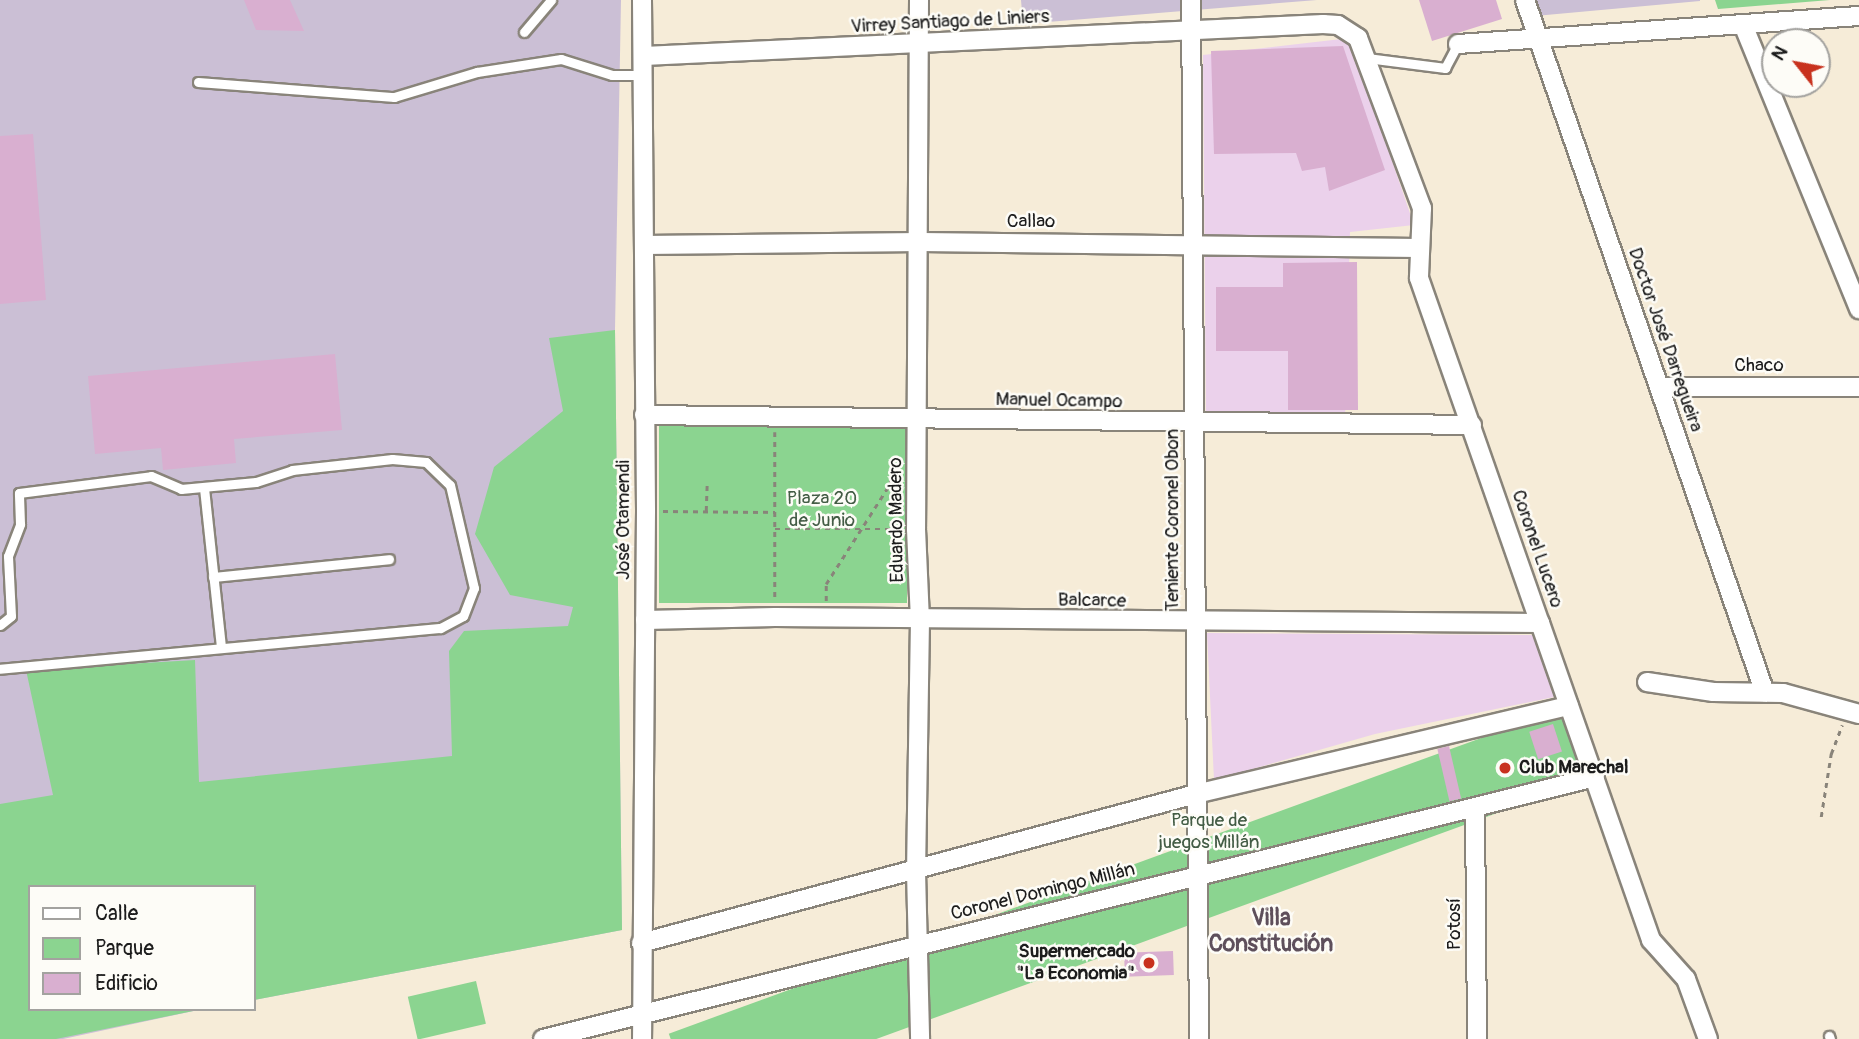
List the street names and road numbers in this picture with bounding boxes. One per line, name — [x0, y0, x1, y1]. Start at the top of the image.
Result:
street label: Virrey Santiago de Liniers — [850, 5, 1050, 39]
street label: Callao — [1007, 211, 1055, 233]
street label: Doctor José Darregueira — [1623, 245, 1707, 435]
street label: Chaco — [1734, 355, 1784, 377]
street label: Manuel Ocampo — [995, 388, 1123, 414]
street label: Teniente Coronel Obon — [1162, 429, 1184, 611]
street label: Eduardo Madero — [885, 457, 909, 583]
street label: José Otamendi — [613, 460, 635, 580]
street label: Coronel Lucero — [1506, 487, 1568, 611]
street label: Balcarce — [1058, 589, 1126, 613]
street label: Coronel Domingo Millán — [949, 858, 1137, 926]
street label: Potosí — [1444, 898, 1466, 950]

